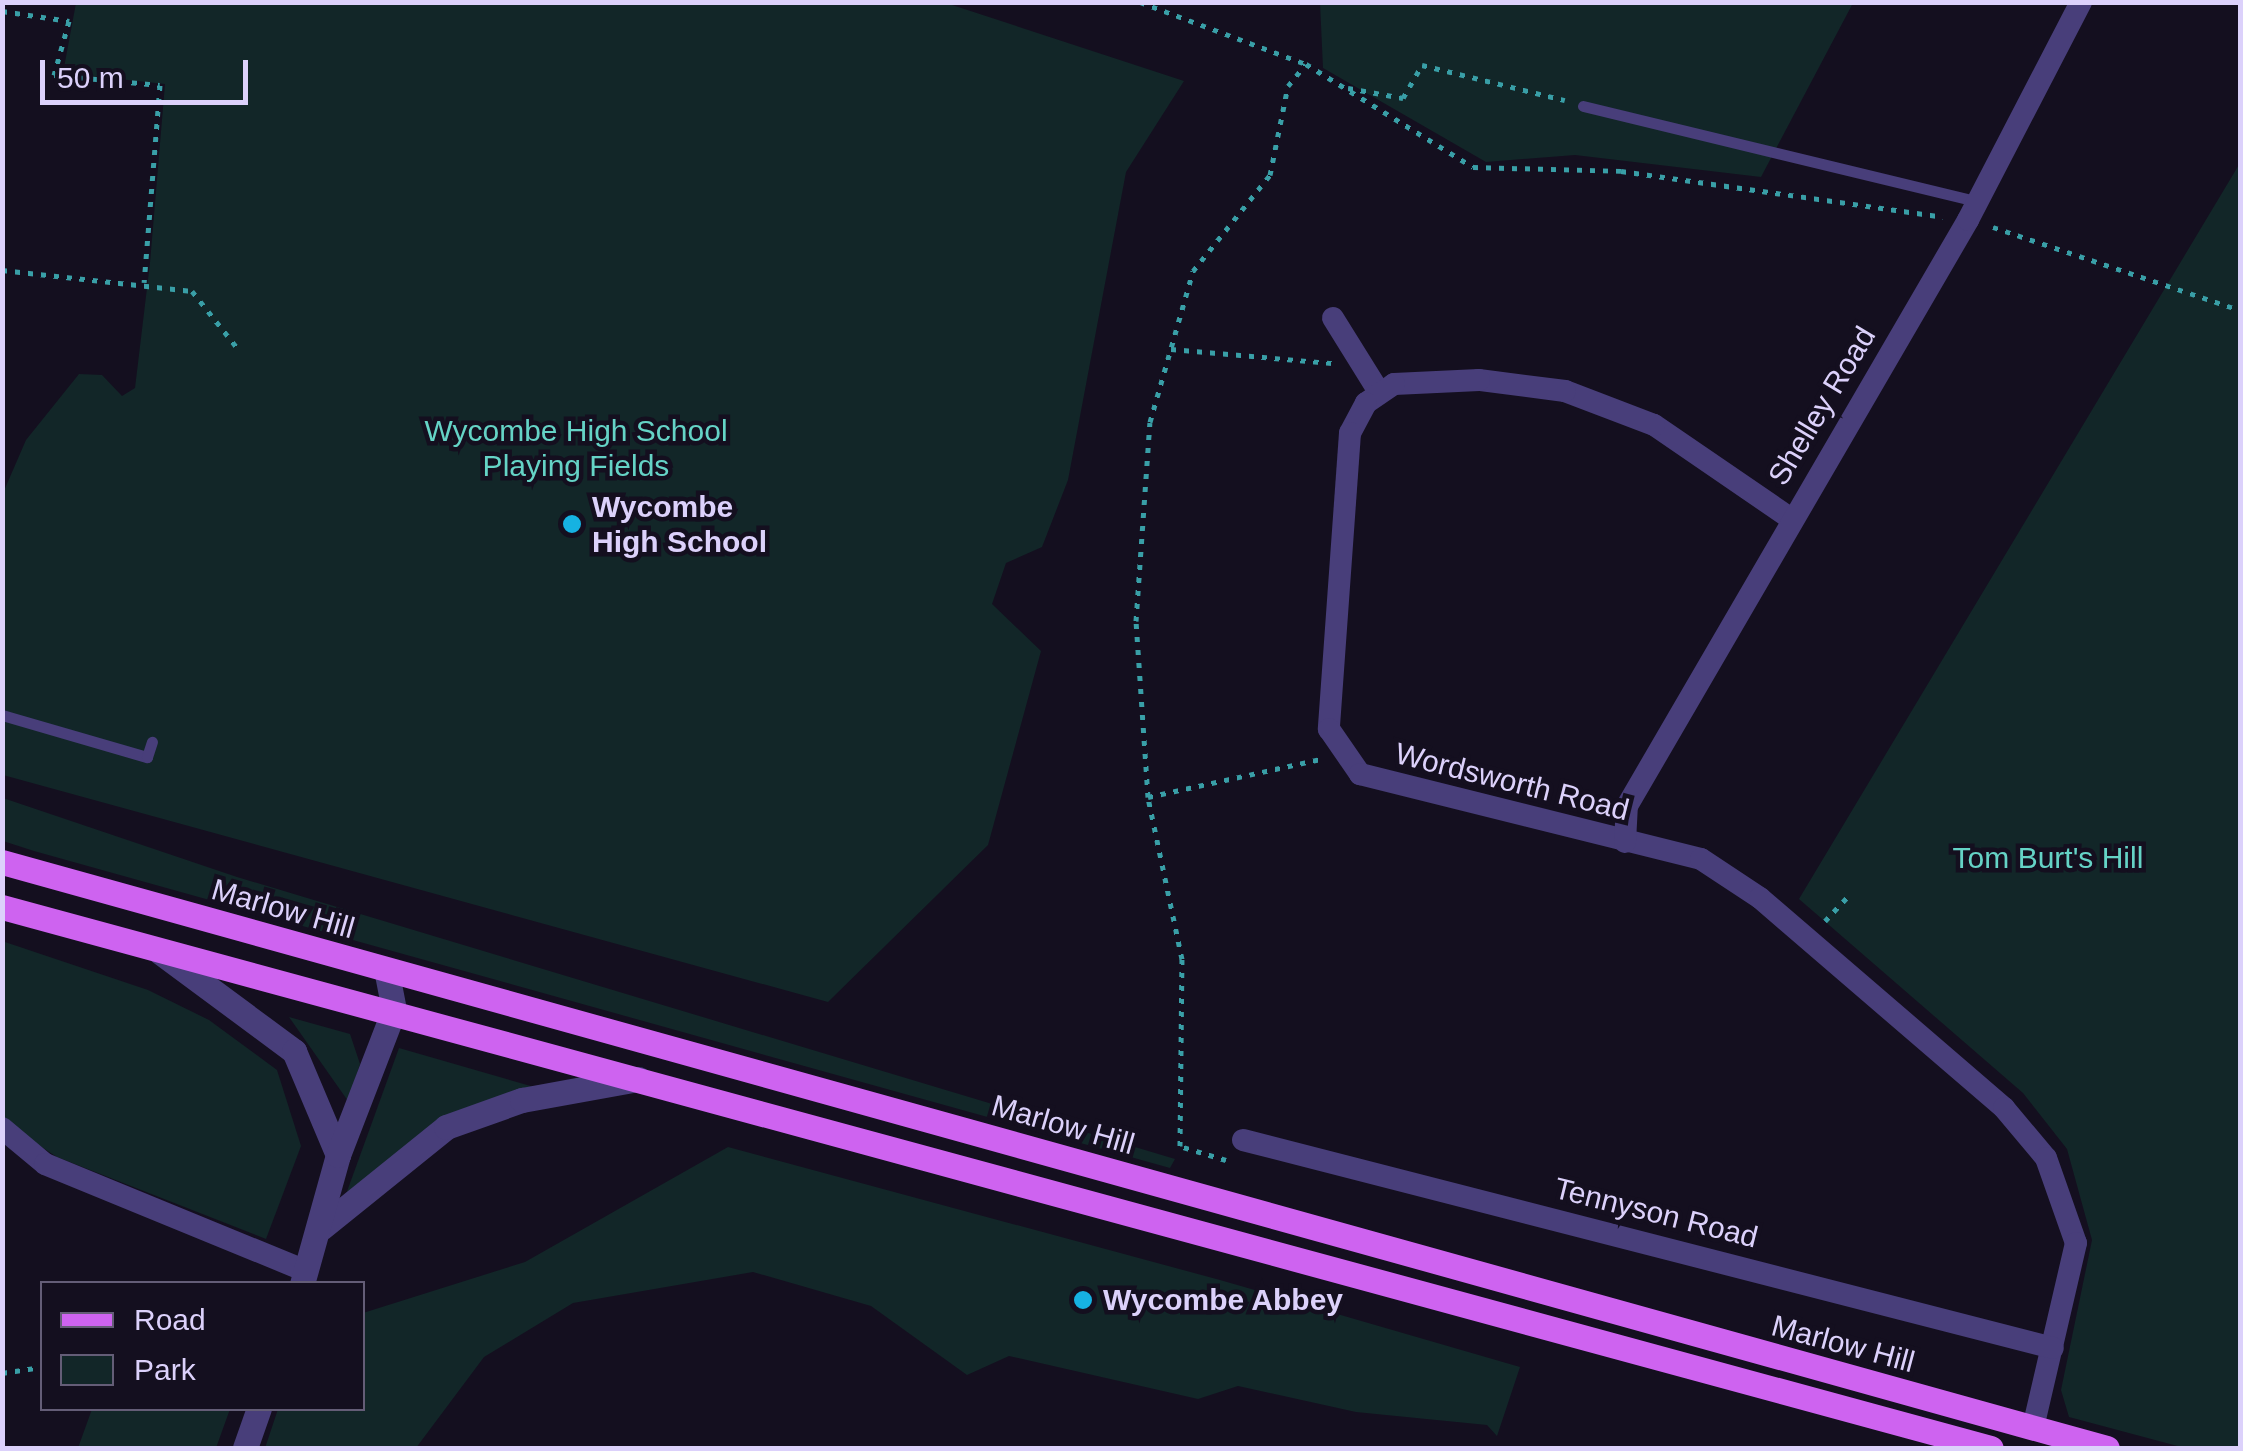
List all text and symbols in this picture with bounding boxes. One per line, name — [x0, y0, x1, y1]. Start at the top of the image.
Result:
scale bar — [45, 40, 252, 102]
text: 50 m — [57, 61, 124, 94]
street label: Shelley Road — [1761, 320, 1883, 492]
park label: Wycombe High School Playing Fields — [424, 413, 728, 484]
place label: Wycombe High School — [592, 489, 767, 560]
marker: Wycombe High School — [561, 513, 583, 535]
street label: Wordsworth Road — [1391, 736, 1633, 828]
park label: Tom Burt's Hill — [1953, 840, 2143, 876]
street label: Marlow Hill — [208, 871, 358, 947]
street label: Marlow Hill — [988, 1087, 1138, 1163]
street label: Tennyson Road — [1551, 1170, 1761, 1256]
legend — [40, 1281, 365, 1411]
place label: Wycombe Abbey — [1103, 1282, 1344, 1318]
marker: Wycombe Abbey — [1072, 1289, 1094, 1311]
text: Road — [134, 1303, 206, 1336]
street label: Marlow Hill — [1768, 1308, 1918, 1380]
text: Park — [134, 1353, 196, 1386]

